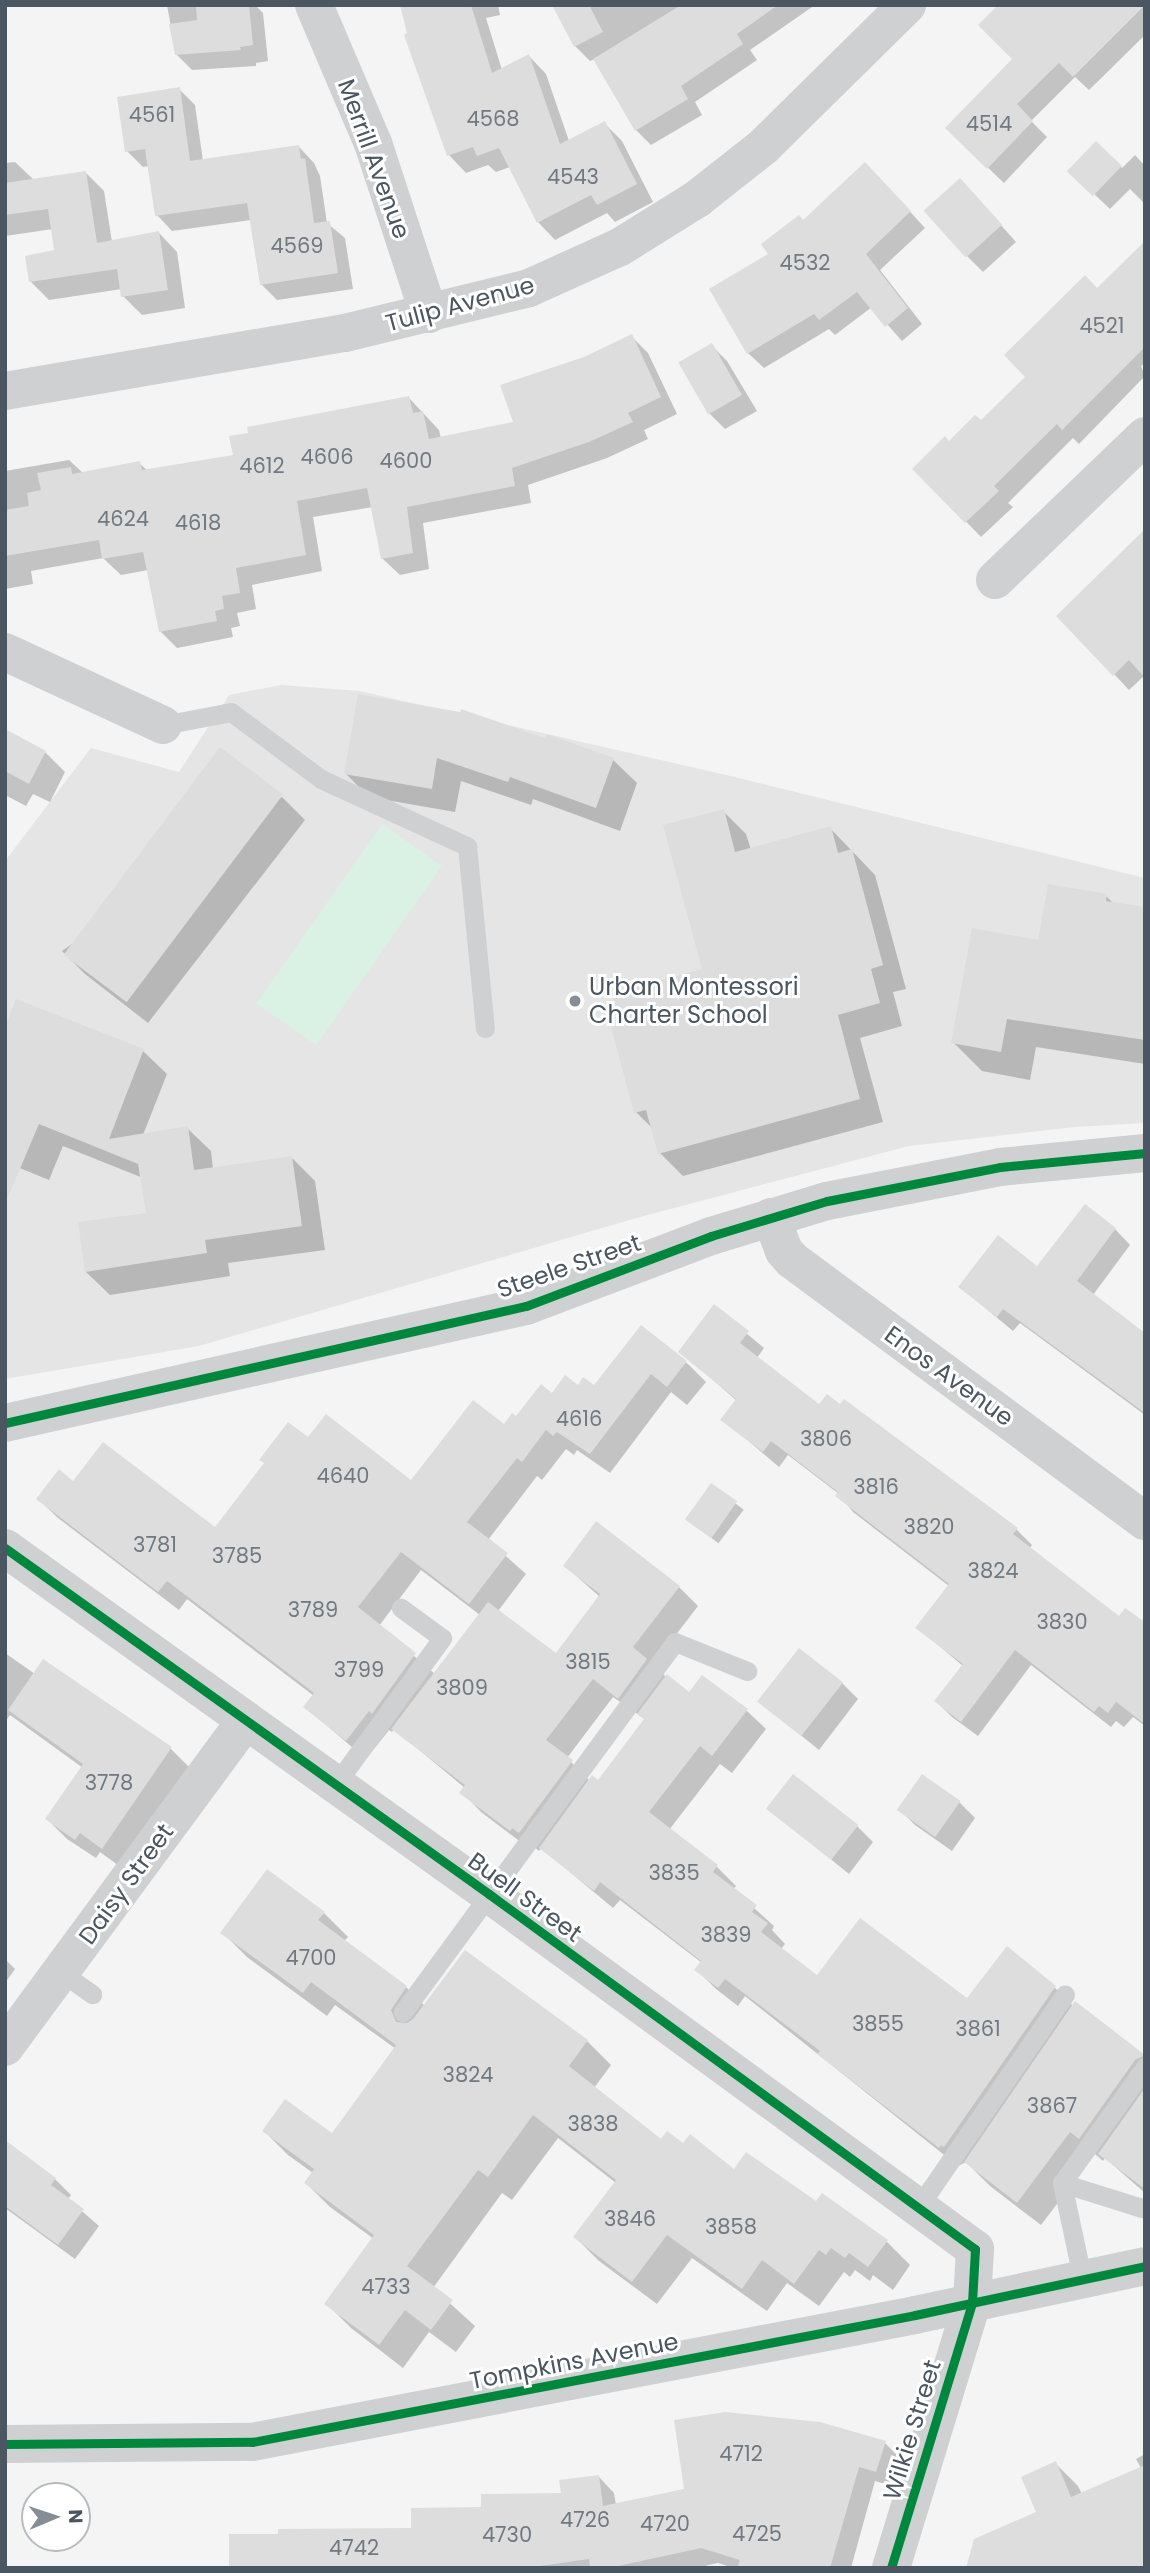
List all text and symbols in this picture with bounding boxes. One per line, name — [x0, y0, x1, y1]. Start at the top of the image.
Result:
street label: Merrill Avenue — [332, 75, 416, 243]
house number: 4561 — [129, 102, 175, 128]
house number: 4568 — [467, 106, 519, 132]
house number: 4514 — [966, 111, 1012, 137]
house number: 4543 — [547, 164, 599, 190]
house number: 4569 — [271, 233, 323, 259]
house number: 4532 — [780, 250, 830, 276]
street label: Tulip Avenue — [382, 270, 538, 338]
house number: 4521 — [1079, 313, 1125, 339]
house number: 4606 — [300, 444, 354, 470]
house number: 4600 — [380, 448, 432, 474]
house number: 4612 — [239, 453, 285, 479]
house number: 4624 — [97, 506, 149, 532]
house number: 4618 — [175, 510, 221, 536]
place label: Urban Montessori Charter School — [589, 973, 799, 1029]
marker: Urban Montessori Charter School — [567, 993, 583, 1009]
street label: Steele Street — [493, 1228, 645, 1304]
street label: Enos Avenue — [879, 1320, 1019, 1432]
house number: 4616 — [556, 1406, 602, 1432]
house number: 3806 — [800, 1426, 852, 1452]
house number: 4640 — [317, 1463, 369, 1489]
house number: 3816 — [853, 1474, 899, 1500]
house number: 3820 — [904, 1514, 954, 1540]
house number: 3781 — [133, 1532, 177, 1558]
house number: 3785 — [212, 1543, 262, 1569]
house number: 3824 — [968, 1558, 1018, 1584]
house number: 3789 — [288, 1597, 338, 1623]
house number: 3830 — [1036, 1609, 1088, 1635]
house number: 3815 — [565, 1649, 611, 1675]
house number: 3799 — [334, 1657, 384, 1683]
house number: 3809 — [436, 1675, 488, 1701]
house number: 3778 — [85, 1770, 133, 1796]
street label: Daisy Street — [73, 1818, 179, 1950]
street label: Buell Street — [463, 1846, 587, 1948]
house number: 3835 — [648, 1860, 700, 1886]
house number: 3839 — [700, 1922, 752, 1948]
house number: 4700 — [285, 1945, 337, 1971]
house number: 3855 — [852, 2011, 904, 2037]
house number: 3861 — [955, 2016, 1001, 2042]
house number: 3824 — [443, 2062, 493, 2088]
house number: 3867 — [1027, 2093, 1077, 2119]
house number: 3838 — [567, 2111, 619, 2137]
house number: 3846 — [604, 2206, 656, 2232]
house number: 3858 — [705, 2214, 757, 2240]
house number: 4733 — [361, 2274, 411, 2300]
street label: Tompkins Avenue — [467, 2327, 681, 2395]
street label: Wilkie Street — [877, 2356, 947, 2504]
house number: 4712 — [719, 2441, 763, 2467]
north arrow — [21, 2482, 91, 2552]
house number: 4726 — [560, 2507, 610, 2533]
text: N — [62, 2509, 89, 2524]
house number: 4720 — [640, 2511, 690, 2537]
house number: 4725 — [732, 2521, 782, 2547]
house number: 4730 — [482, 2522, 532, 2548]
house number: 4742 — [329, 2535, 379, 2561]

